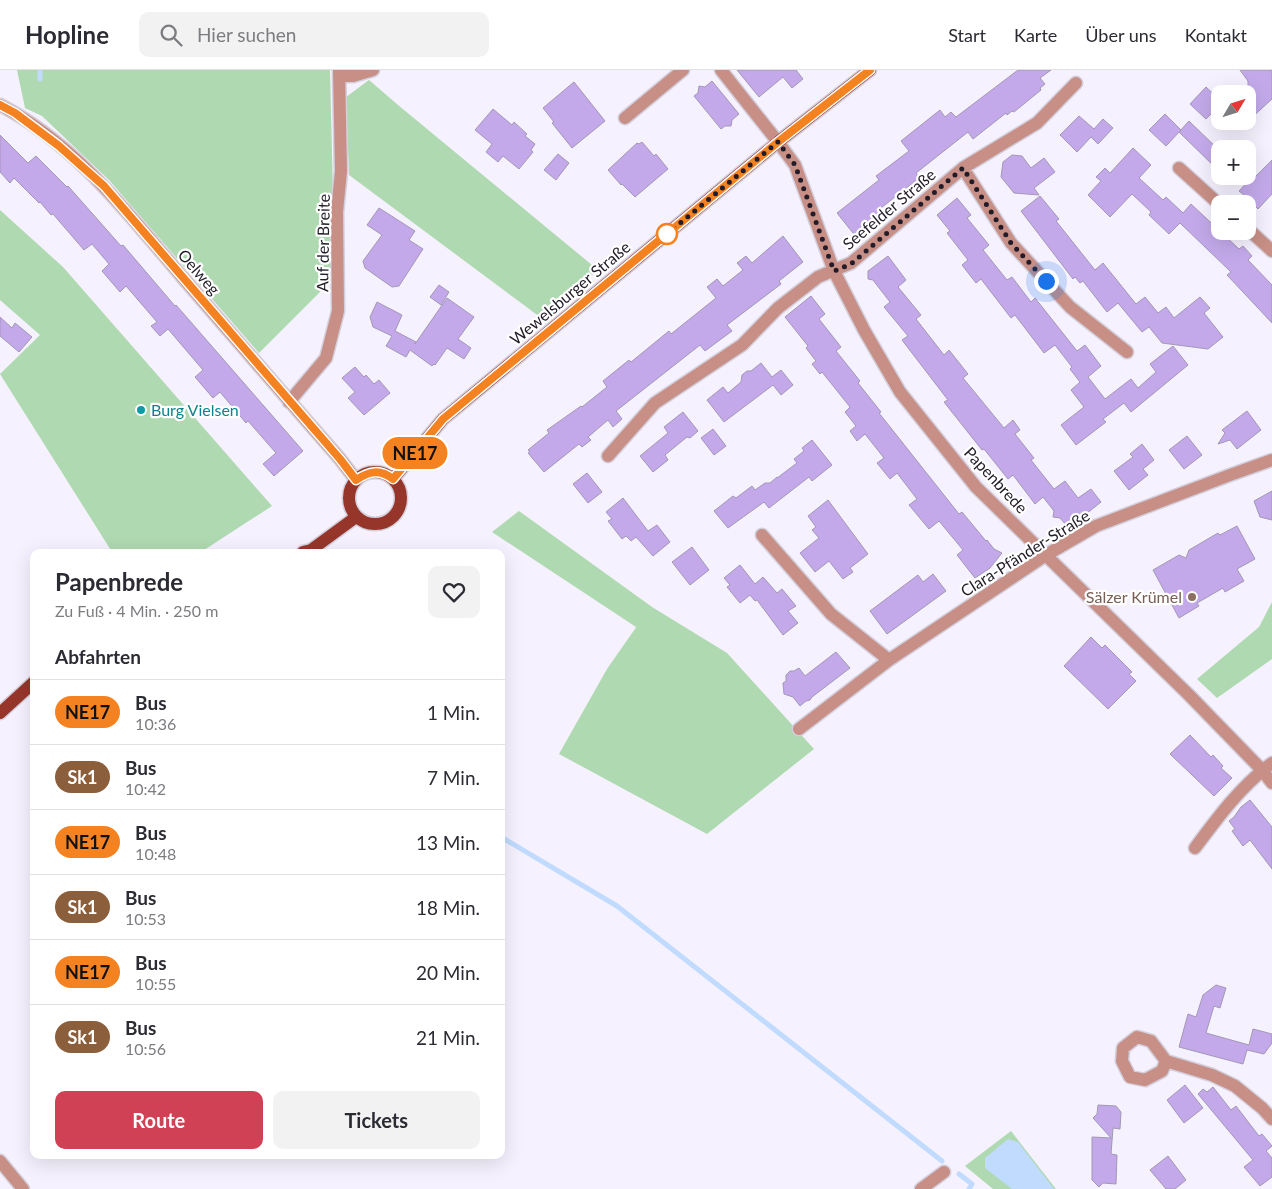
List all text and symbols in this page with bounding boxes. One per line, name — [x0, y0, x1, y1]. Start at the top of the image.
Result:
search box — [139, 12, 489, 57]
text: Hopline — [25, 20, 109, 49]
icon: search — [157, 21, 185, 49]
text: Hier suchen — [197, 23, 296, 46]
text: Start — [948, 24, 986, 46]
text: Karte — [1014, 24, 1057, 46]
text: Über uns — [1085, 24, 1157, 46]
text: Kontakt — [1185, 24, 1247, 46]
north arrow — [1211, 85, 1256, 130]
map controls — [1211, 85, 1256, 240]
button: + — [1211, 140, 1256, 185]
street label: Seefelder Straße — [838, 164, 939, 253]
street label: Auf der Breite — [312, 194, 333, 292]
button: − — [1211, 195, 1256, 240]
unlabelled marker — [656, 223, 678, 245]
street label: Wewelsburger Straße — [506, 237, 634, 348]
street label: Oelweg — [174, 245, 224, 298]
your location — [1034, 269, 1059, 294]
place label: Burg Vielsen — [151, 400, 239, 419]
marker: Burg Vielsen — [135, 404, 147, 416]
line badge: NE17 — [380, 437, 450, 469]
text: NE17 — [392, 442, 438, 464]
street label: Papenbrede — [961, 442, 1032, 517]
street label: Clara-Pfänder-Straße — [957, 505, 1093, 600]
button: heart — [428, 566, 480, 618]
text: Papenbrede — [55, 567, 183, 596]
place label: Sälzer Krümel — [1086, 587, 1182, 606]
marker: Sälzer Krümel — [1186, 591, 1198, 603]
text: Zu Fuß · 4 Min. · 250 m — [55, 601, 218, 620]
text: Abfahrten — [55, 645, 141, 668]
text: Bus — [135, 691, 167, 714]
text: NE17 — [65, 701, 110, 723]
text: 1 Min. — [427, 701, 480, 724]
text: 10:36 — [135, 714, 176, 733]
text: Bus — [125, 756, 156, 779]
text: Sk1 — [68, 766, 97, 788]
text: 7 Min. — [427, 766, 480, 789]
text: 10:42 — [125, 779, 166, 798]
text: Bus — [135, 821, 167, 844]
text: NE17 — [65, 831, 110, 853]
text: 13 Min. — [416, 831, 480, 854]
text: 10:48 — [135, 844, 176, 863]
text: Bus — [125, 886, 156, 909]
text: Sk1 — [68, 896, 97, 918]
text: 18 Min. — [416, 896, 480, 919]
text: 10:53 — [125, 909, 166, 928]
text: Bus — [135, 951, 167, 974]
text: NE17 — [65, 961, 110, 983]
text: 20 Min. — [416, 961, 480, 984]
text: 10:55 — [135, 974, 176, 993]
text: Bus — [125, 1016, 156, 1039]
text: Sk1 — [68, 1026, 97, 1048]
text: 21 Min. — [416, 1026, 480, 1049]
text: 10:56 — [125, 1039, 166, 1058]
button: Route — [55, 1091, 263, 1149]
button: Tickets — [273, 1091, 480, 1149]

